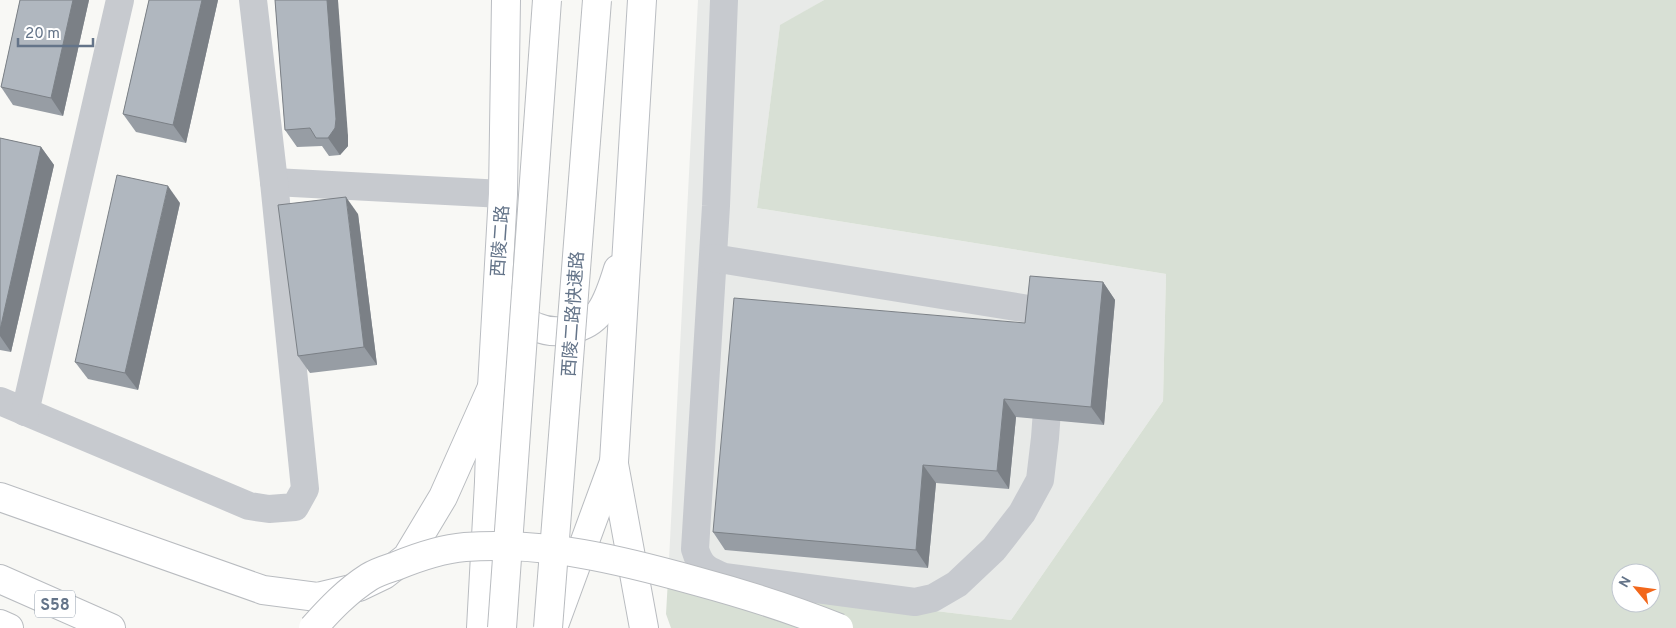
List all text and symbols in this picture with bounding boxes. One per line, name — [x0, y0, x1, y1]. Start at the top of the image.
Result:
scale bar — [18, 15, 92, 47]
text: 20 m — [25, 25, 60, 44]
street label: 西陵二路 — [488, 204, 515, 278]
street label: 西陵二路快速路 — [559, 250, 590, 378]
north arrow — [1611, 563, 1661, 613]
text: N — [1616, 574, 1636, 591]
road number: S58 — [35, 590, 75, 618]

